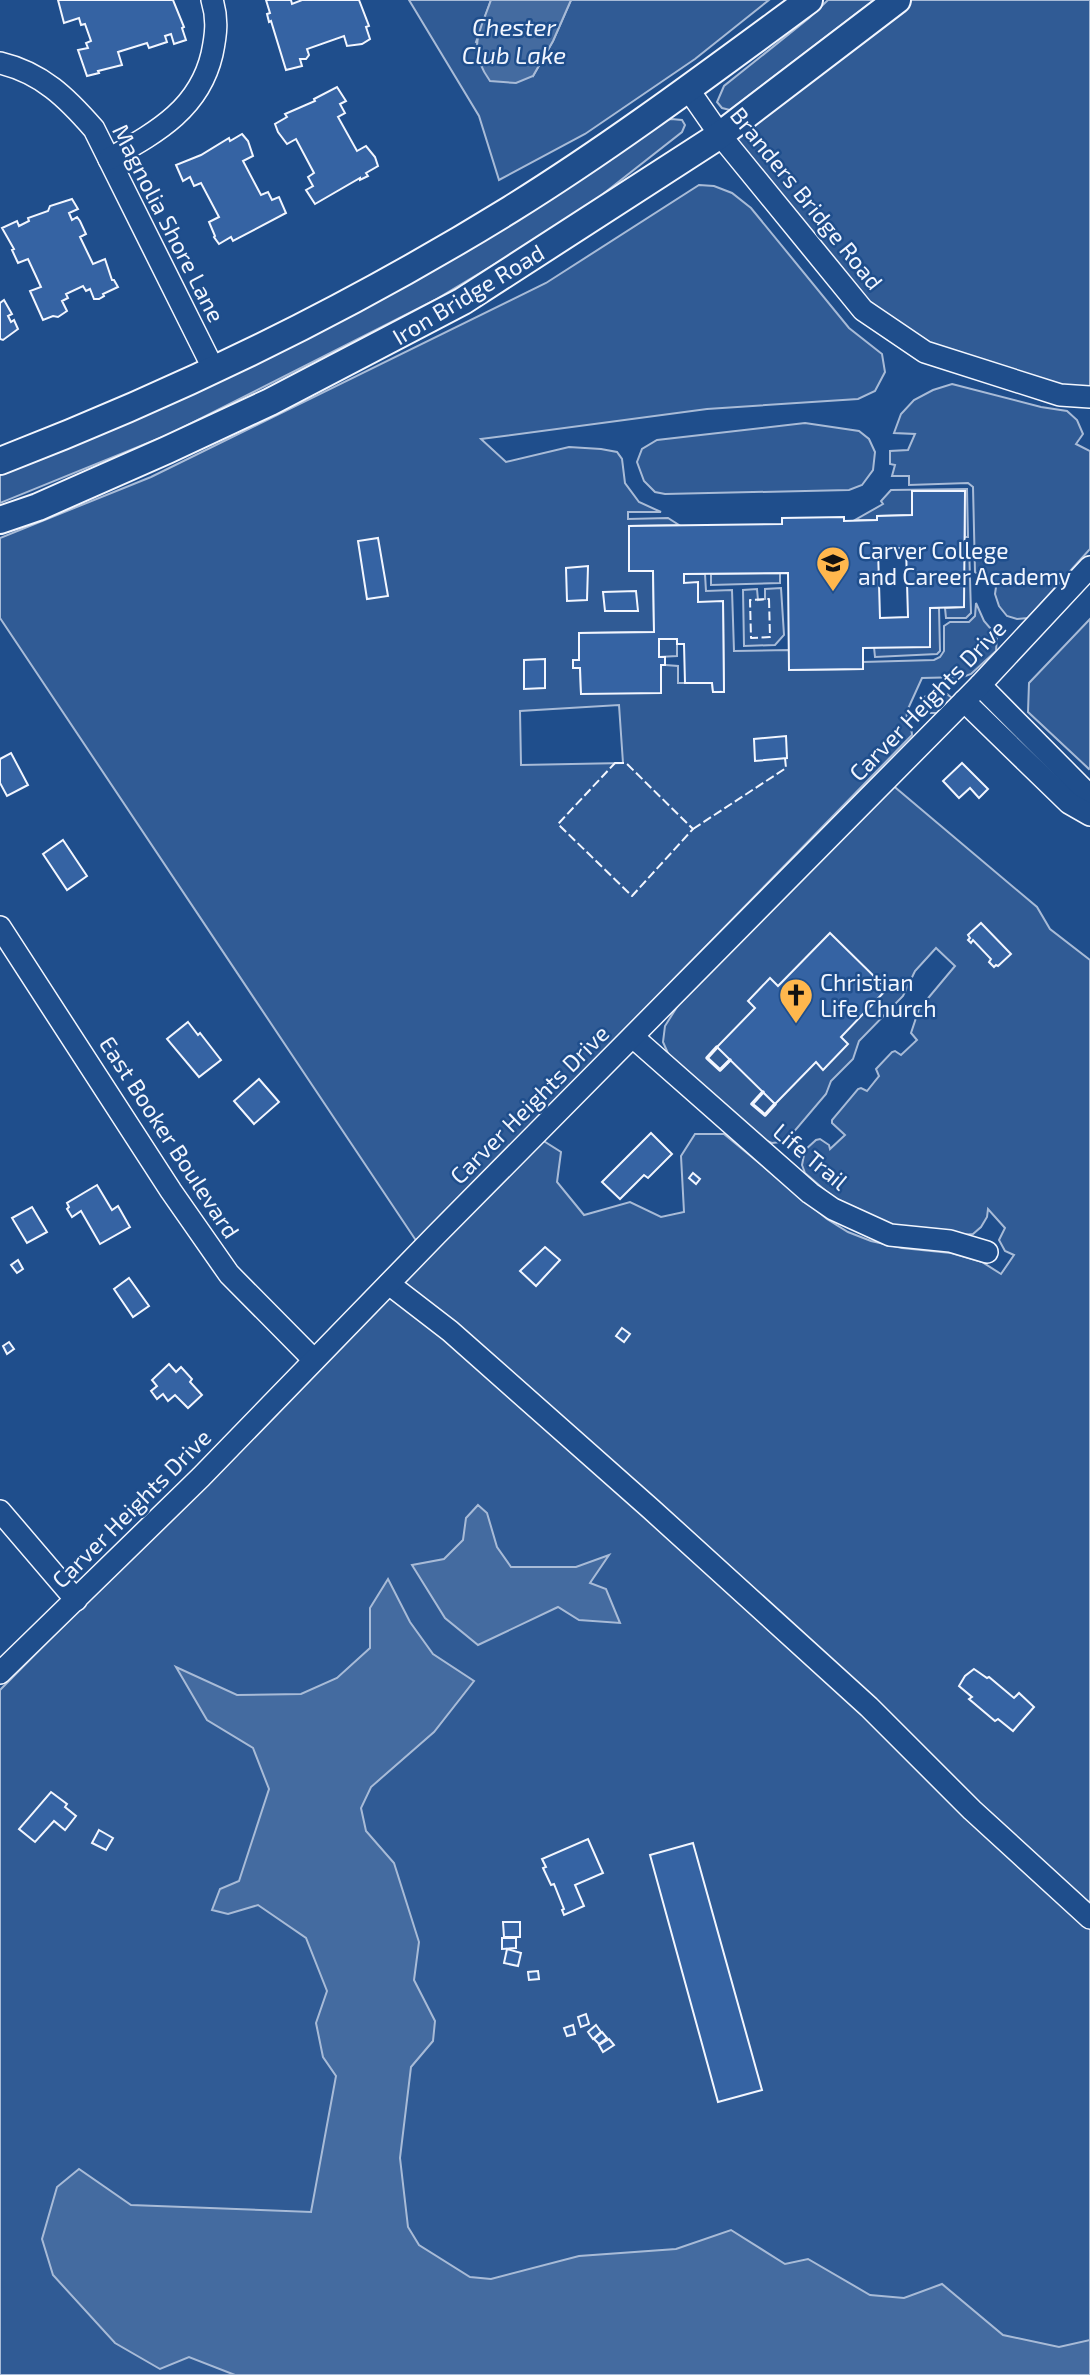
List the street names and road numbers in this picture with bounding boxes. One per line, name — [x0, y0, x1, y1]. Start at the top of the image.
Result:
street label: Branders Bridge Road — [725, 101, 889, 295]
street label: Magnolia Shore Lane — [107, 119, 231, 327]
street label: Iron Bridge Road — [387, 238, 549, 350]
street label: Carver Heights Drive — [843, 614, 1011, 786]
street label: Carver Heights Drive — [444, 1019, 614, 1189]
street label: East Booker Boulevard — [94, 1031, 246, 1243]
street label: Life Trail — [768, 1117, 854, 1195]
street label: Carver Heights Drive — [46, 1423, 216, 1593]

